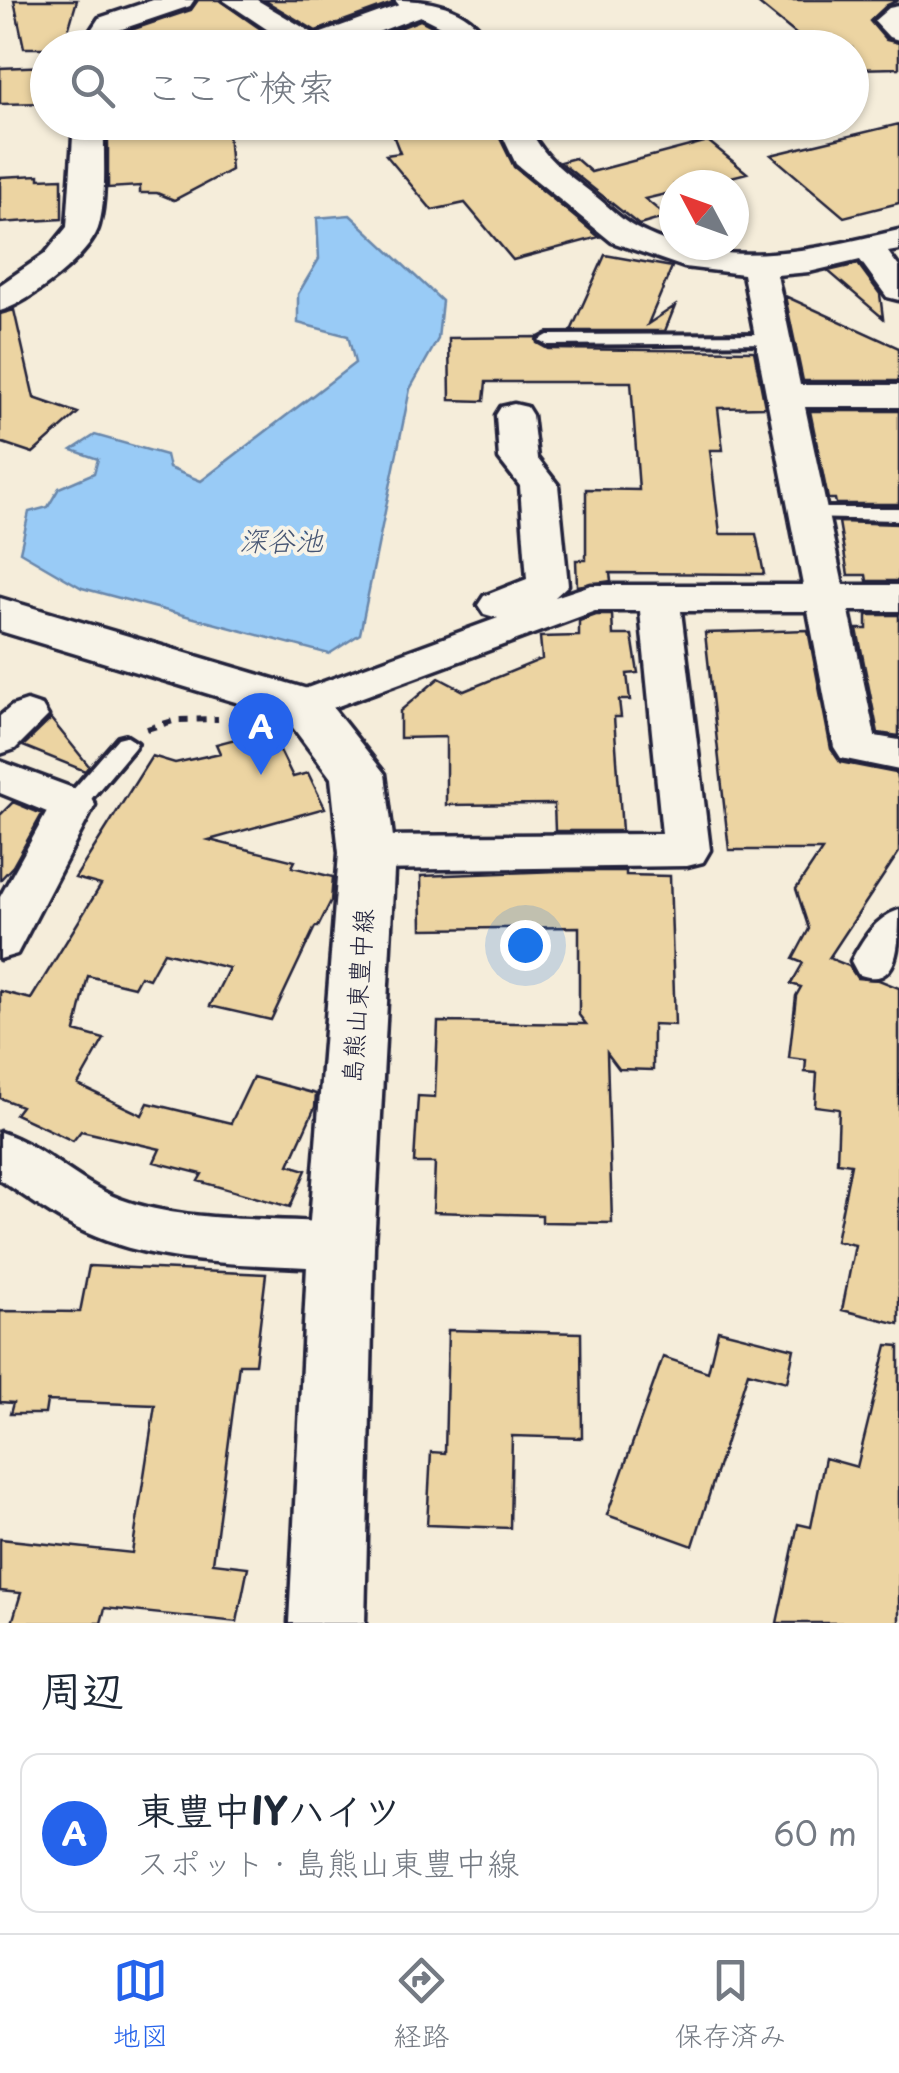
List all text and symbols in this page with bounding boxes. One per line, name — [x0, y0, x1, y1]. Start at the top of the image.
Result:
search box — [30, 30, 869, 140]
text: ここで検索 — [145, 57, 335, 114]
icon: search — [65, 58, 120, 113]
north arrow — [659, 170, 749, 260]
water label: 深谷池 — [239, 518, 324, 561]
pin: A — [228, 692, 294, 775]
street label: 島熊山東豊中線 — [332, 907, 382, 1085]
your location — [500, 920, 551, 971]
text: 周辺 — [40, 1657, 124, 1720]
text: 東豊中IYハイツ — [137, 1781, 401, 1838]
text: A — [62, 1809, 87, 1857]
text: 60 m — [773, 1809, 857, 1857]
text: スポット · 島熊山東豊中線 — [137, 1838, 519, 1886]
tab: 地図 — [112, 1953, 169, 2056]
tab: 経路 — [393, 1953, 450, 2056]
tab: 保存済み — [674, 1953, 787, 2056]

